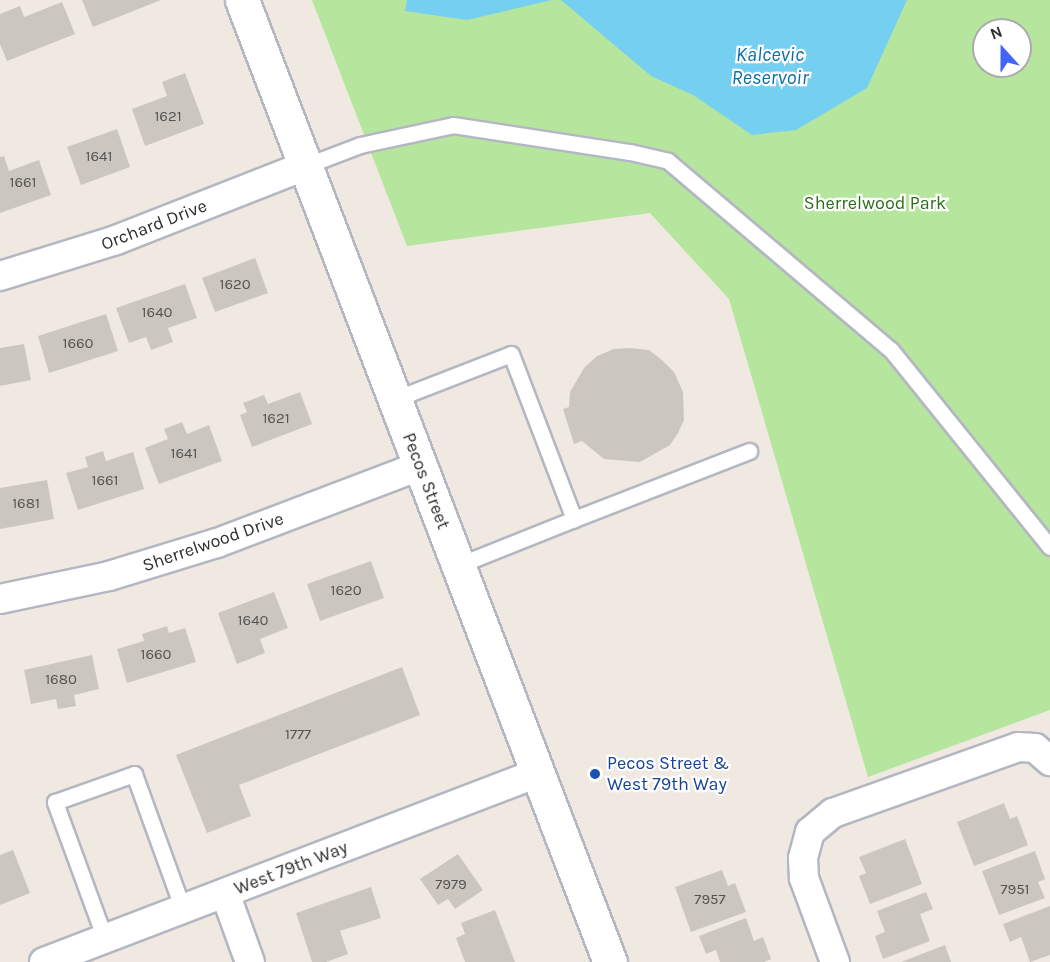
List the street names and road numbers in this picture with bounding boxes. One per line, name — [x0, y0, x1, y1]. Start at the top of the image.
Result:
street label: Orchard Drive — [98, 195, 210, 255]
street label: Pecos Street — [398, 430, 454, 532]
street label: Sherrelwood Drive — [140, 508, 286, 576]
street label: West 79th Way — [231, 836, 351, 900]

